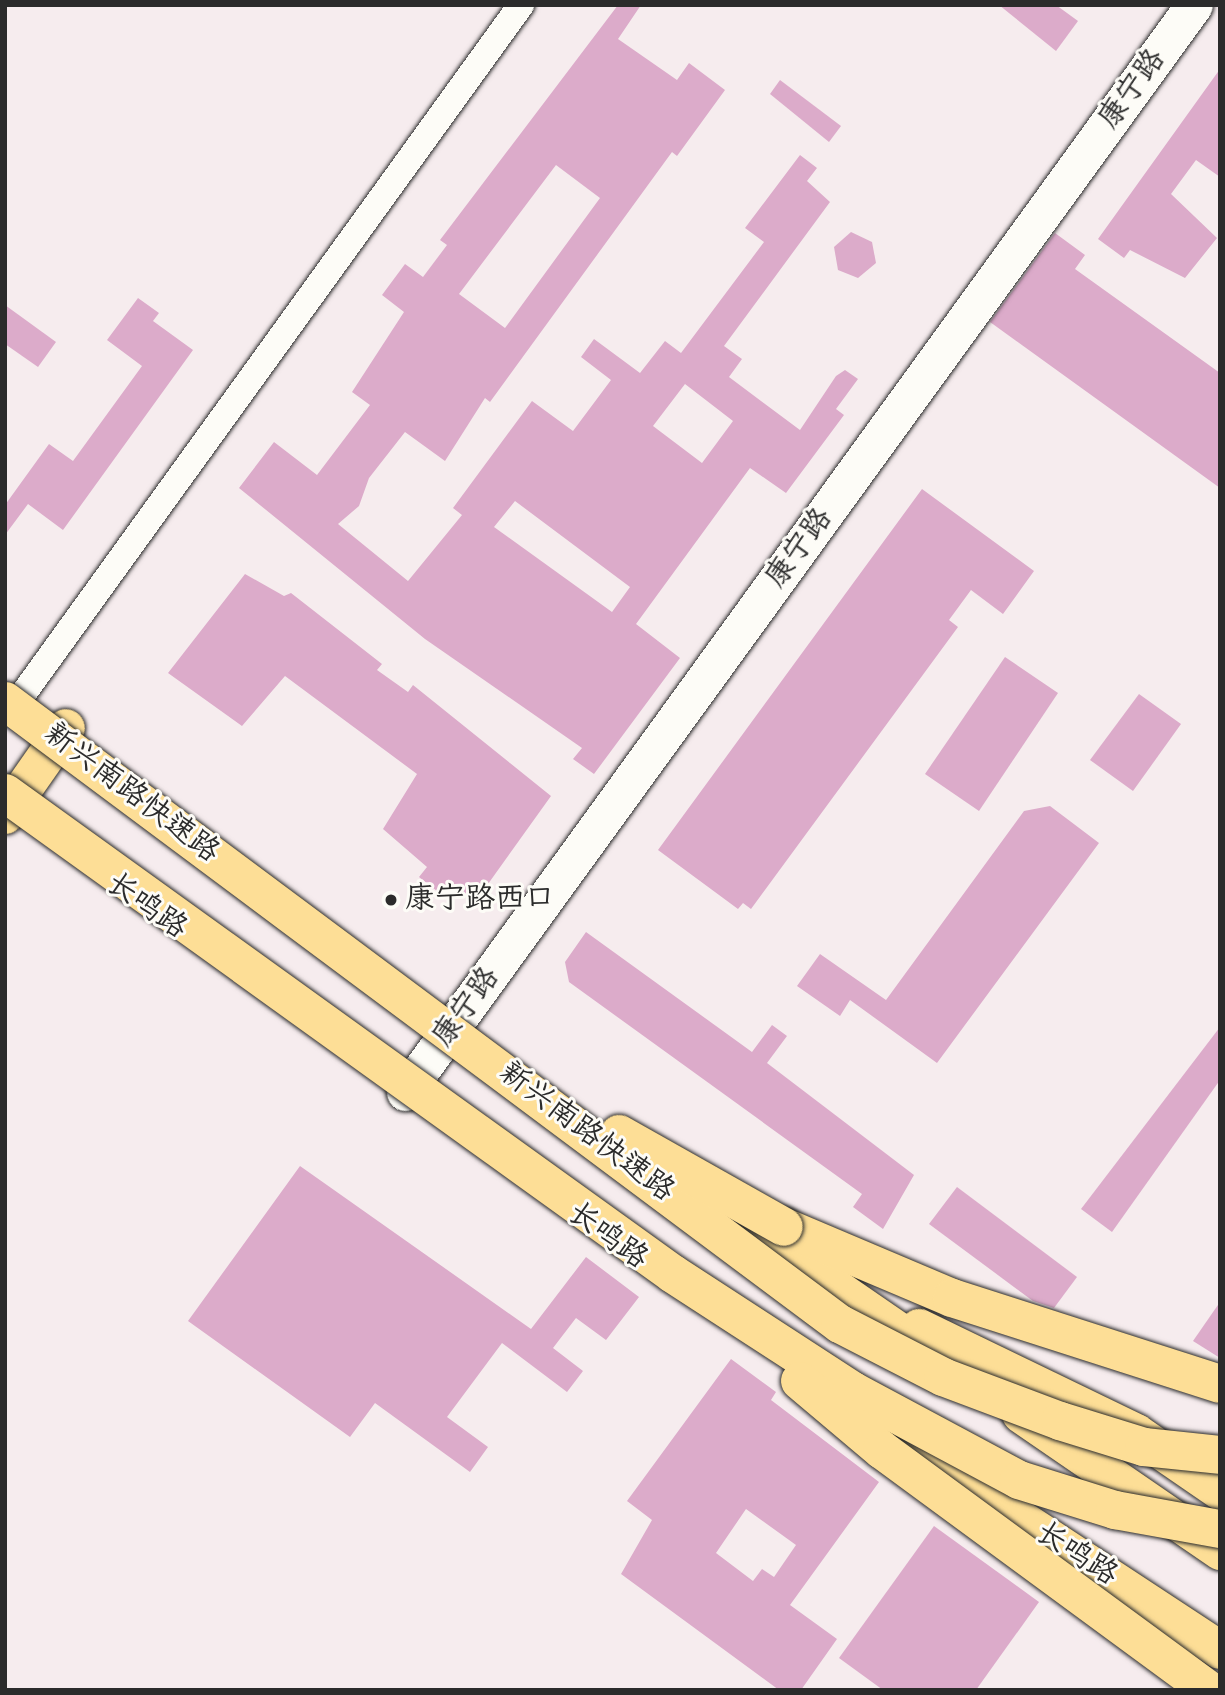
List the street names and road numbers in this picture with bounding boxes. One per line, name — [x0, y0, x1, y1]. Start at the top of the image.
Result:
street label: 康宁路 — [1092, 43, 1174, 137]
street label: 康宁路 — [759, 502, 841, 596]
street label: 新兴南路快速路 — [36, 716, 226, 872]
street label: 长鸣路 — [99, 866, 193, 948]
street label: 康宁路 — [426, 961, 508, 1055]
street label: 新兴南路快速路 — [491, 1055, 681, 1211]
street label: 长鸣路 — [560, 1196, 654, 1278]
street label: 长鸣路 — [1028, 1515, 1124, 1595]

